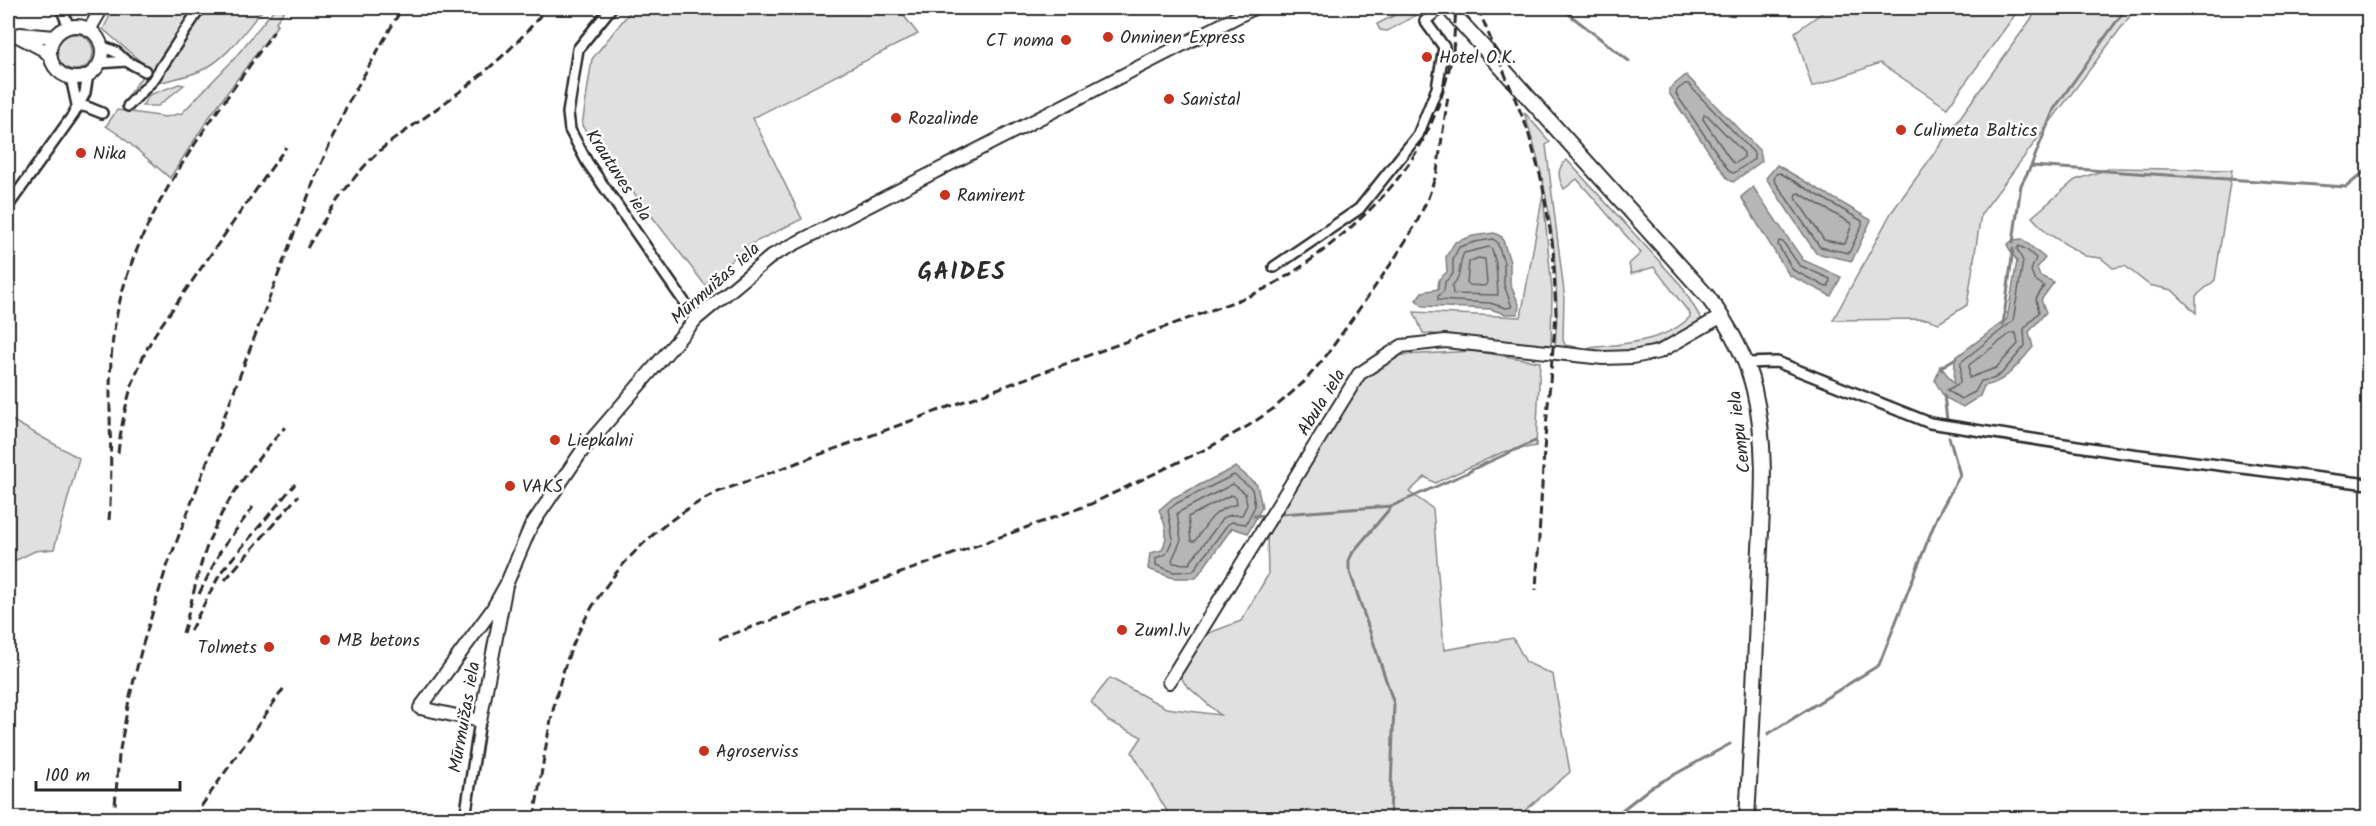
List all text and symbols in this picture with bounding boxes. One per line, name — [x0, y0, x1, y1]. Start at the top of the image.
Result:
place label: Onninen Express — [1120, 24, 1246, 53]
place label: CT noma — [986, 27, 1054, 56]
marker: Onninen Express — [1101, 30, 1115, 44]
marker: CT noma — [1059, 33, 1073, 47]
place label: Hotel O.K. — [1439, 44, 1516, 73]
marker: Hotel O.K. — [1420, 50, 1434, 64]
place label: Sanistal — [1181, 86, 1241, 115]
marker: Sanistal — [1162, 92, 1176, 106]
place label: Rozalinde — [908, 105, 978, 134]
marker: Rozalinde — [889, 111, 903, 125]
place label: Culimeta Baltics — [1913, 117, 2038, 146]
marker: Culimeta Baltics — [1894, 123, 1908, 137]
street label: Krautuves iela — [577, 124, 659, 228]
place label: Nika — [93, 140, 126, 169]
marker: Nika — [74, 146, 88, 160]
place label: Ramirent — [957, 182, 1026, 211]
marker: Ramirent — [938, 188, 952, 202]
street label: Mūrmuižas iela — [665, 236, 767, 332]
district label: GAIDES — [918, 253, 1006, 292]
street label: Abula iela — [1290, 364, 1354, 442]
street label: Cempu iela — [1721, 389, 1760, 475]
place label: Liepkalni — [567, 427, 634, 456]
marker: Liepkalni — [548, 433, 562, 447]
place label: VAKS — [522, 473, 563, 502]
marker: VAKS — [503, 479, 517, 493]
place label: Zum1.lv — [1134, 617, 1190, 646]
marker: Zum1.lv — [1115, 623, 1129, 637]
place label: MB betons — [337, 627, 420, 656]
marker: MB betons — [318, 633, 332, 647]
place label: Tolmets — [198, 634, 257, 663]
marker: Tolmets — [262, 640, 276, 654]
street label: Mūrmuižas iela — [441, 659, 490, 775]
place label: Agroserviss — [716, 738, 799, 767]
marker: Agroserviss — [697, 744, 711, 758]
scale bar — [36, 754, 180, 792]
text: 100 m — [45, 762, 90, 791]

